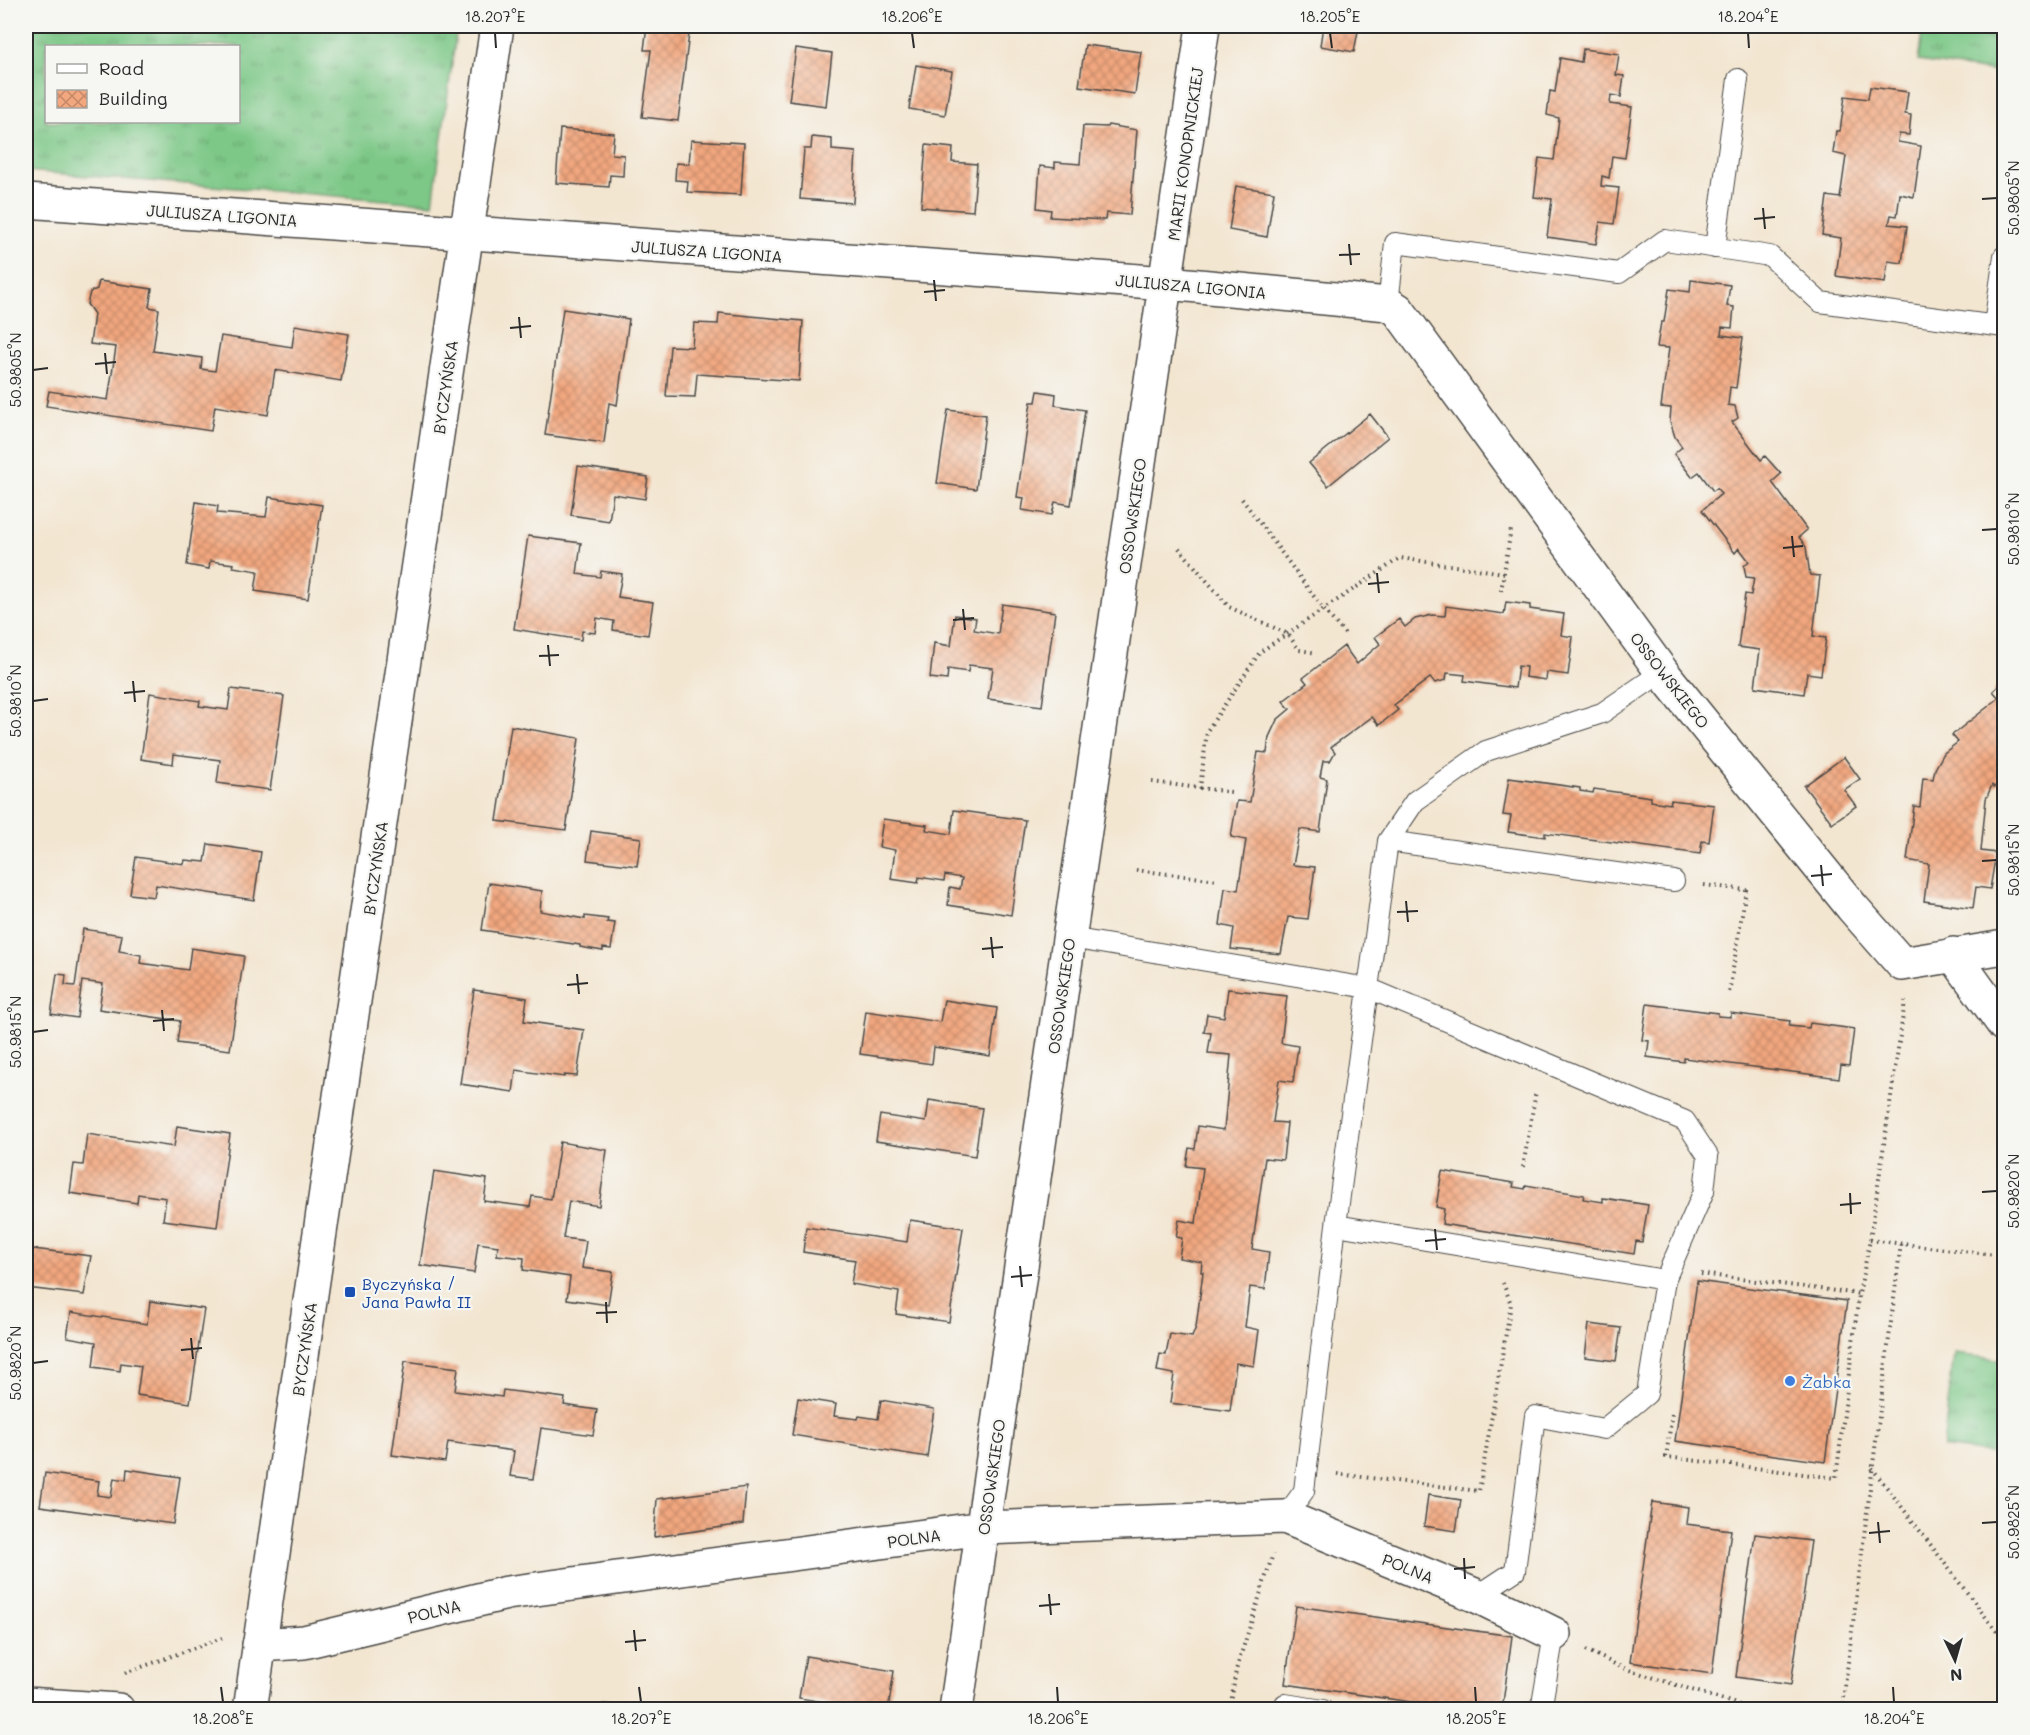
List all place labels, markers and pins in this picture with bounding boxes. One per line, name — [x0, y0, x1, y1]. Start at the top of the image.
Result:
place label: Byczyńska / Jana Pawła II — [362, 1273, 471, 1312]
marker: Byczyńska / Jana Pawła II — [343, 1285, 357, 1299]
place label: Żabka — [1802, 1371, 1851, 1392]
marker: Żabka — [1783, 1374, 1797, 1388]

